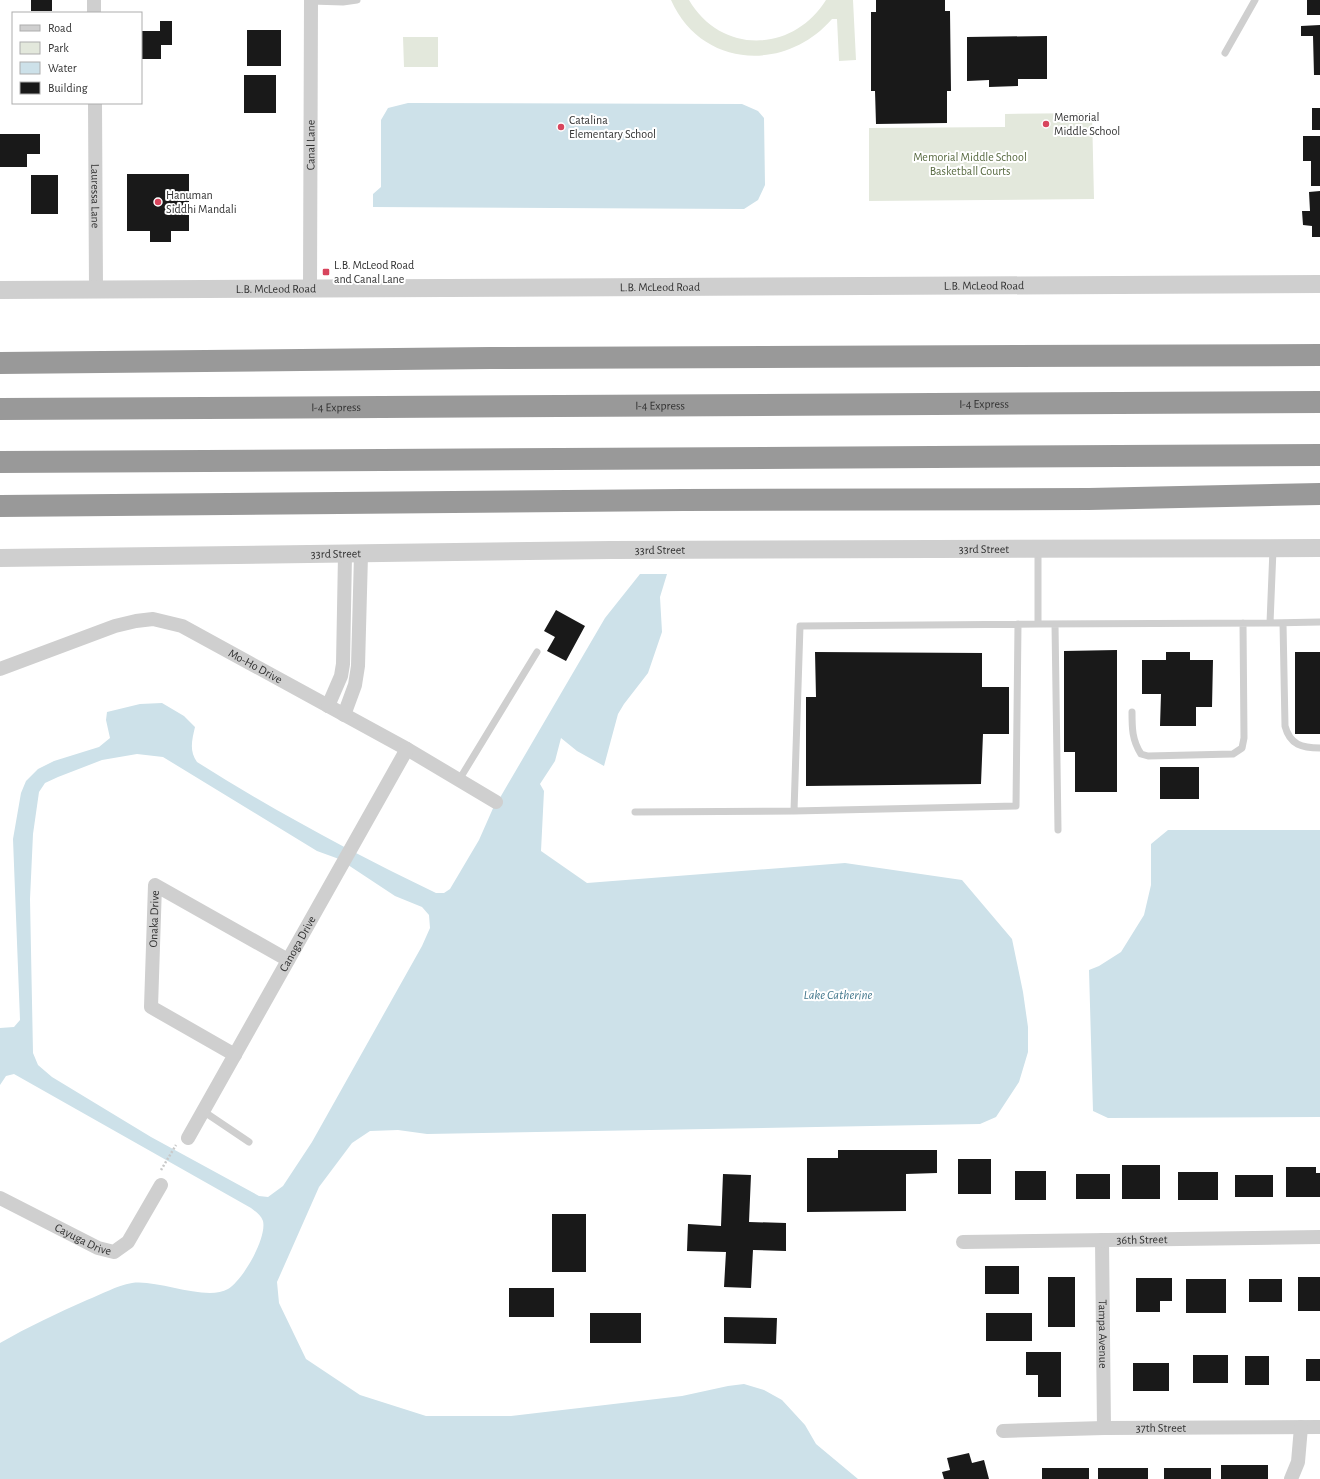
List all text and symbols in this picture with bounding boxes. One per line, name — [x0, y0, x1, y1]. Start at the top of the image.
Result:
legend — [12, 12, 142, 104]
text: Road — [48, 22, 72, 34]
text: Park — [48, 42, 69, 54]
text: Water — [48, 62, 77, 74]
text: Building — [48, 82, 88, 94]
place label: Memorial Middle School — [1054, 111, 1120, 137]
place label: Catalina Elementary School — [569, 114, 656, 141]
marker: Memorial Middle School — [1041, 119, 1051, 129]
street label: Canal Lane — [304, 120, 317, 170]
marker: Catalina Elementary School — [556, 122, 566, 132]
park label: Memorial Middle School Basketball Courts — [913, 151, 1027, 177]
street label: Lauressa Lane — [89, 164, 102, 228]
place label: Hanuman Siddhi Mandali — [166, 189, 237, 215]
marker: Hanuman Siddhi Mandali — [153, 197, 163, 207]
place label: L.B. McLeod Road and Canal Lane — [334, 259, 414, 285]
marker: L.B. McLeod Road and Canal Lane — [321, 267, 331, 277]
street label: L.B. McLeod Road — [944, 279, 1024, 292]
street label: L.B. McLeod Road — [620, 281, 700, 293]
street label: L.B. McLeod Road — [236, 283, 316, 295]
street label: I-4 Express — [959, 398, 1009, 410]
street label: I-4 Express — [635, 399, 685, 412]
street label: I-4 Express — [311, 401, 361, 413]
street label: 33rd Street — [959, 543, 1009, 555]
street label: 33rd Street — [635, 544, 685, 556]
street label: 33rd Street — [311, 547, 361, 560]
street label: Mo-Ho Drive — [227, 647, 284, 686]
street label: Onaka Drive — [147, 890, 161, 948]
street label: Canoga Drive — [277, 914, 318, 974]
water label: Lake Catherine — [804, 989, 872, 1002]
street label: Cayuga Drive — [53, 1221, 113, 1257]
street label: 36th Street — [1116, 1233, 1168, 1246]
street label: Tampa Avenue — [1097, 1300, 1109, 1368]
street label: 37th Street — [1136, 1422, 1186, 1434]

